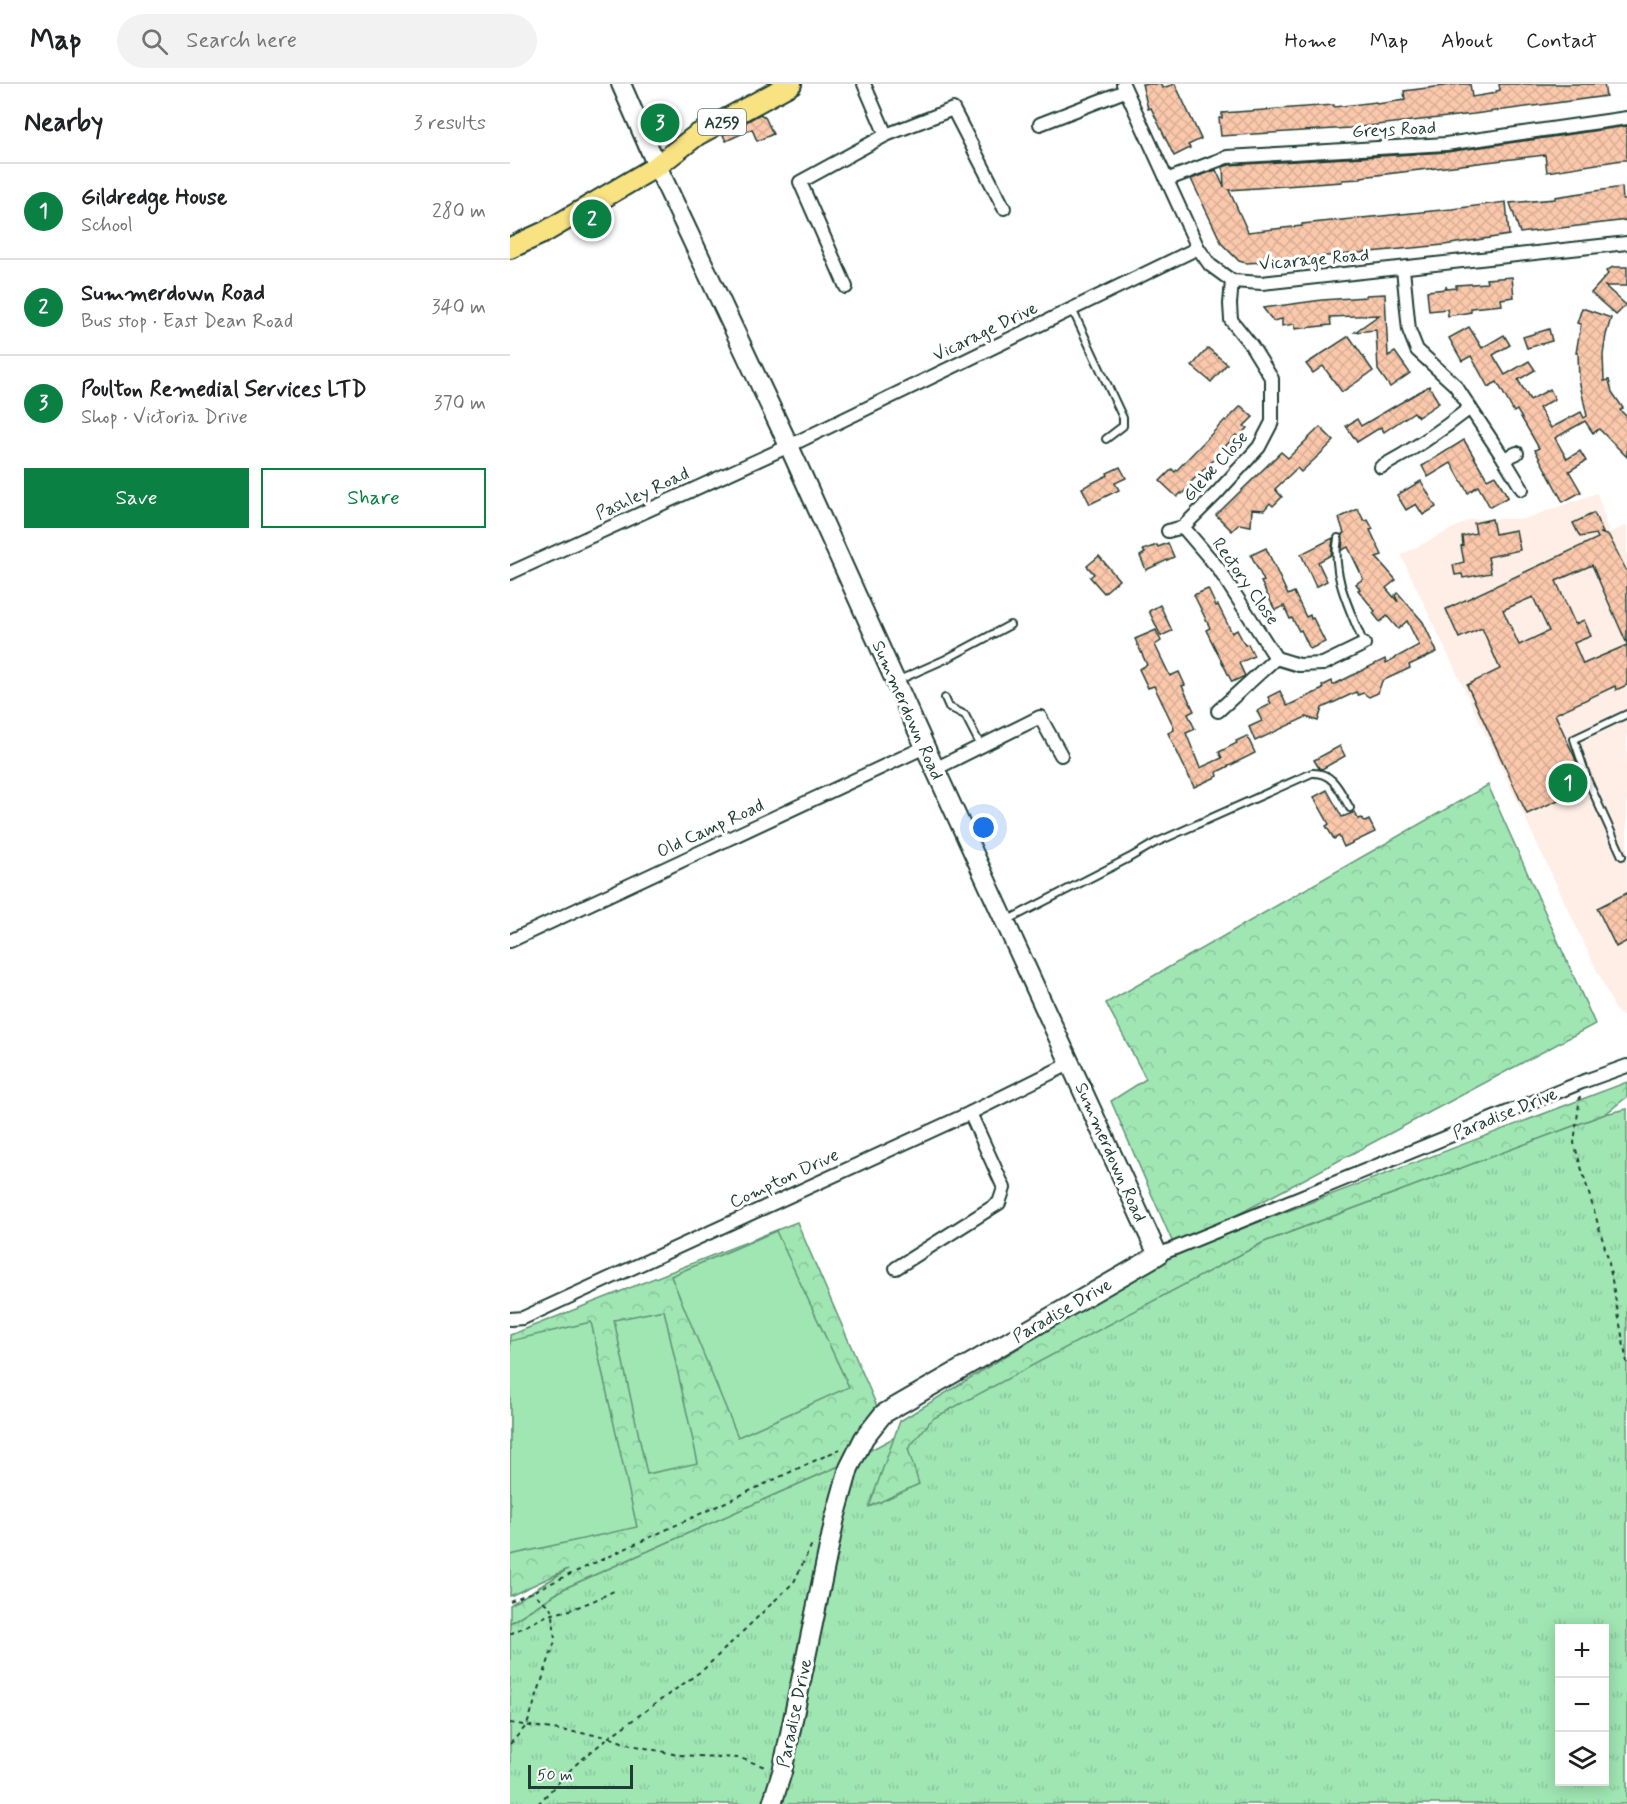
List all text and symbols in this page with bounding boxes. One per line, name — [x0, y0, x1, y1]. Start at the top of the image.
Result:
search box — [117, 14, 537, 68]
text: Map — [30, 23, 81, 60]
icon: search — [138, 25, 171, 58]
text: Search here — [186, 27, 297, 55]
text: Home — [1285, 27, 1337, 55]
text: Map — [1370, 27, 1408, 55]
text: About — [1441, 27, 1493, 55]
text: Contact — [1526, 27, 1597, 55]
pin: 3 — [640, 100, 680, 146]
text: Nearby — [24, 106, 103, 140]
road number: A259 — [698, 109, 746, 135]
text: 3 results — [414, 110, 486, 137]
street label: Greys Road — [1351, 116, 1437, 144]
text: Gildredge House — [81, 184, 227, 212]
pin: 2 — [572, 196, 611, 242]
text: 1 — [39, 198, 48, 225]
text: 280 m — [432, 198, 486, 225]
text: School — [81, 212, 133, 239]
street label: Vicarage Road — [1258, 243, 1370, 277]
text: Summerdown Road — [81, 280, 265, 308]
text: 2 — [39, 294, 48, 321]
text: 340 m — [431, 294, 486, 321]
street label: Vicarage Drive — [929, 296, 1042, 368]
text: Bus stop · East Dean Road — [81, 308, 293, 335]
text: Poulton Remedial Services LTD — [81, 376, 367, 404]
text: 3 — [39, 390, 48, 417]
text: 370 m — [434, 390, 486, 417]
text: Shop · Victoria Drive — [81, 404, 248, 431]
street label: Glebe Close — [1178, 426, 1254, 507]
street label: Pashley Road — [592, 462, 693, 526]
button: Save — [24, 468, 249, 528]
button: Share — [261, 468, 486, 528]
street label: Rectory Close — [1206, 533, 1284, 630]
street label: Summerdown Road — [866, 637, 949, 784]
pin: 1 — [1548, 760, 1588, 806]
street label: Old Camp Road — [653, 794, 768, 864]
your location — [969, 813, 998, 842]
street label: Summerdown Road — [1069, 1079, 1152, 1226]
street label: Paradise Drive — [1449, 1082, 1561, 1146]
street label: Compton Drive — [726, 1143, 843, 1215]
street label: Paradise Drive — [1008, 1273, 1117, 1349]
map controls — [1555, 1624, 1609, 1786]
button: + — [1555, 1624, 1609, 1678]
street label: Paradise Drive — [772, 1656, 818, 1770]
button: − — [1555, 1678, 1609, 1732]
button: layers — [1555, 1732, 1609, 1786]
scale bar — [528, 1762, 633, 1790]
text: 50 m — [537, 1765, 573, 1786]

